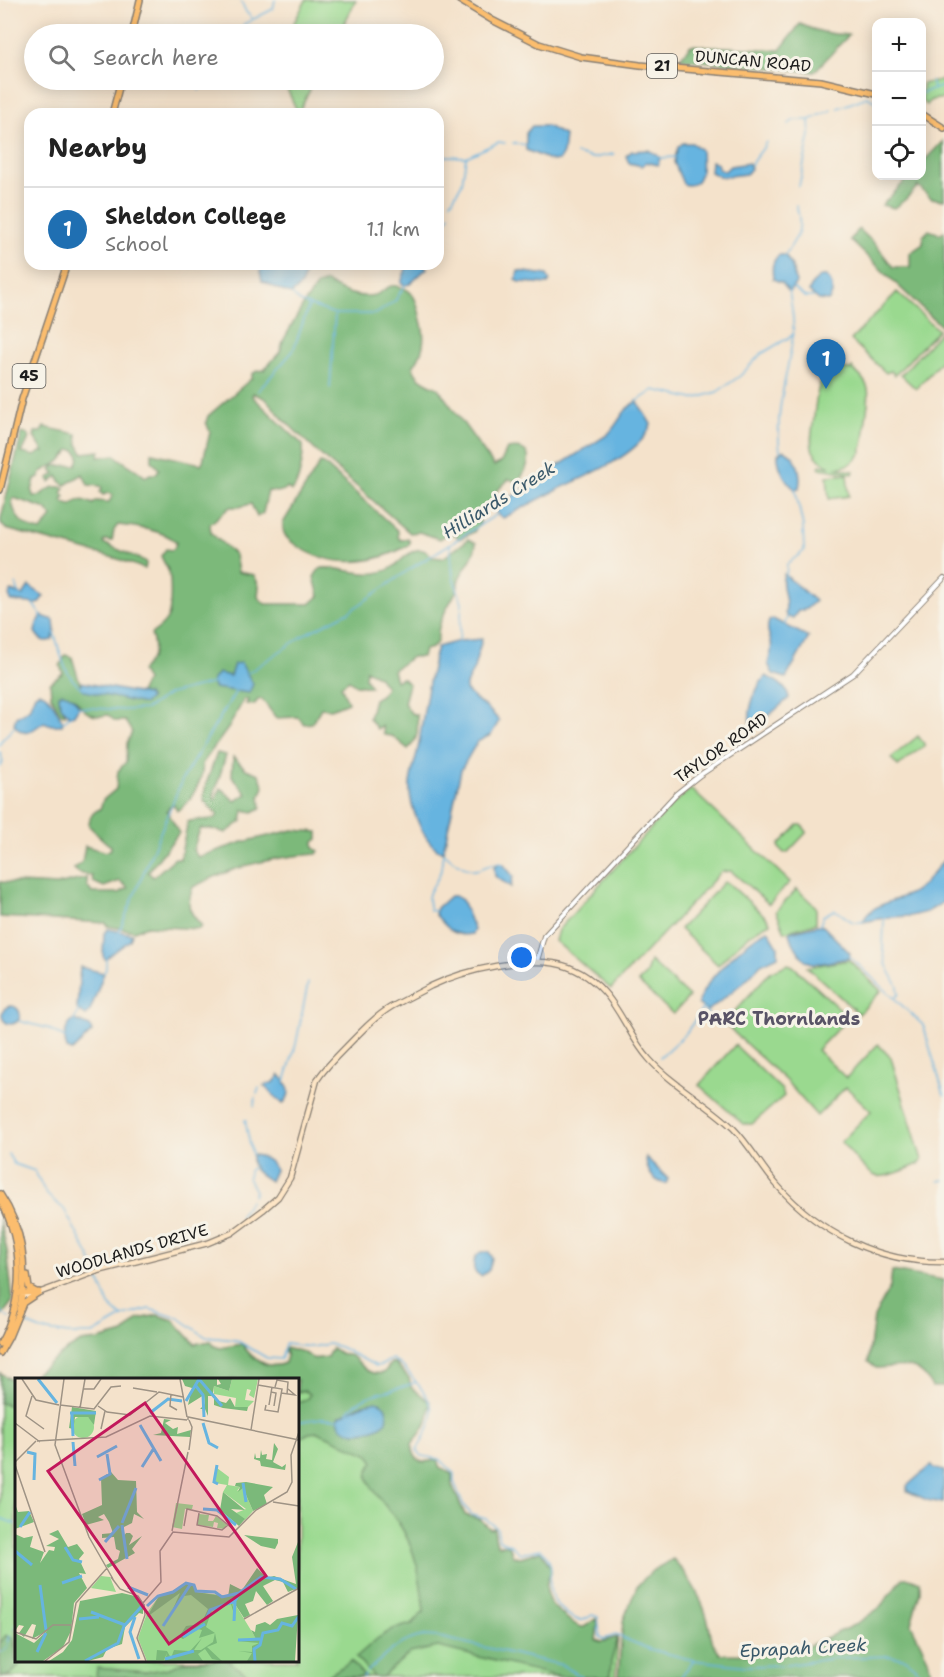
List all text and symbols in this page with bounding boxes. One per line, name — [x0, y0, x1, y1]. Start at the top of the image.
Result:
map controls — [872, 18, 926, 180]
button: + — [872, 18, 926, 72]
search box — [24, 24, 444, 90]
icon: search — [45, 41, 78, 74]
text: Search here — [93, 43, 219, 72]
street label: DUNCAN ROAD — [694, 45, 812, 77]
road number: 21 — [647, 54, 677, 78]
button: − — [872, 72, 926, 126]
button: locate — [872, 126, 926, 180]
text: Nearby — [48, 130, 147, 165]
text: Sheldon College — [105, 202, 286, 231]
text: 1 — [63, 216, 72, 242]
text: 1.1 km — [366, 216, 420, 242]
text: School — [105, 231, 168, 257]
pin: 1 — [806, 340, 846, 389]
road number: 45 — [12, 364, 46, 388]
water label: Hilliards Creek — [438, 455, 561, 544]
street label: TAYLOR ROAD — [670, 708, 772, 788]
your location — [507, 943, 536, 972]
district label: PARC Thornlands — [698, 1007, 860, 1031]
street label: WOODLANDS DRIVE — [53, 1219, 211, 1283]
inset map — [15, 1378, 298, 1662]
water label: Eprapah Creek — [739, 1633, 868, 1663]

